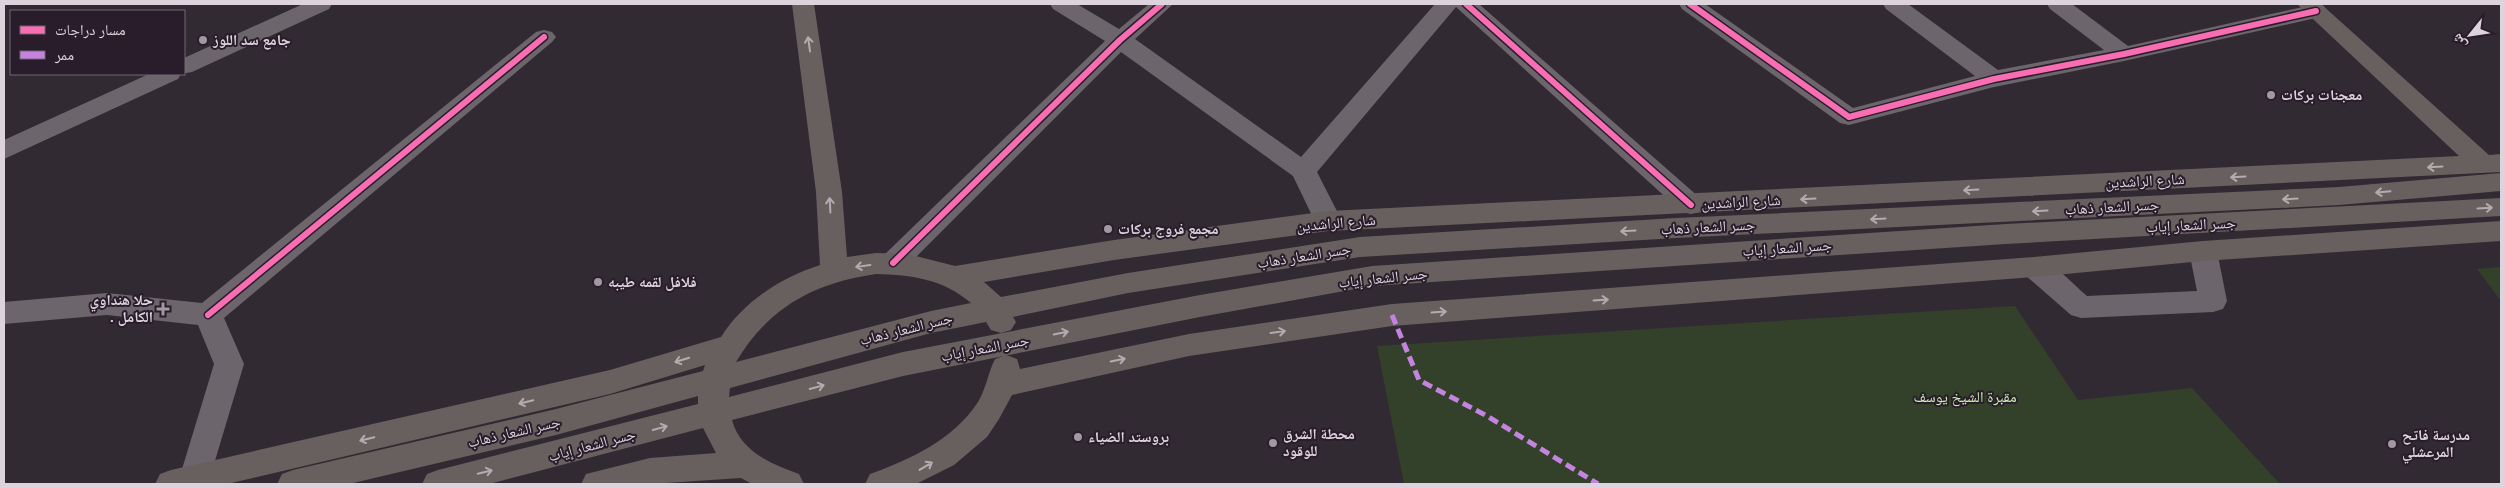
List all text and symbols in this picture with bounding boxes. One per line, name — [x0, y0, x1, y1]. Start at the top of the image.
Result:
legend — [10, 10, 185, 75]
north arrow — [2445, 10, 2495, 60]
text: مسار دراجات — [55, 21, 126, 39]
text: ش — [2448, 30, 2470, 52]
place label: جامع سد اللوز — [212, 31, 291, 50]
marker: جامع سد اللوز — [197, 34, 209, 46]
one-way arrow — [804, 36, 814, 52]
text: ممر — [54, 46, 74, 64]
place label: معجنات بركات — [2281, 86, 2362, 104]
marker: معجنات بركات — [2265, 89, 2277, 101]
one-way arrow — [2427, 162, 2443, 171]
street label: شارع الراشدين — [2105, 170, 2185, 193]
one-way arrow — [2230, 172, 2246, 181]
one-way arrow — [1963, 186, 1979, 195]
one-way arrow — [2375, 188, 2391, 197]
street label: شارع الراشدين — [1701, 191, 1781, 214]
one-way arrow — [1801, 194, 1817, 203]
one-way arrow — [2282, 194, 2298, 203]
street label: جسر الشعار ذهاب — [2064, 196, 2160, 218]
one-way arrow — [826, 197, 835, 213]
one-way arrow — [2477, 203, 2493, 212]
one-way arrow — [2033, 206, 2049, 215]
street label: شارع الراشدين — [1296, 211, 1377, 236]
one-way arrow — [1870, 214, 1886, 223]
street label: جسر الشعار إياب — [2146, 214, 2237, 237]
street label: جسر الشعار ذهاب — [1660, 216, 1756, 238]
place label: مجمع فروج بركات — [1118, 220, 1218, 239]
marker: مجمع فروج بركات — [1102, 223, 1114, 235]
one-way arrow — [1621, 227, 1637, 236]
street label: جسر الشعار إياب — [1742, 236, 1833, 261]
street label: جسر الشعار ذهاب — [1256, 240, 1353, 272]
one-way arrow — [855, 261, 871, 271]
street label: جسر الشعار إياب — [1338, 264, 1429, 292]
place label: فلافل لقمه طيبه — [608, 273, 697, 291]
marker: فلافل لقمه طيبه — [592, 276, 604, 288]
place label: حلا هنداوي . الكامل — [89, 291, 153, 326]
one-way arrow — [1593, 295, 1609, 304]
marker: حلا هنداوي . الكامل — [157, 303, 169, 315]
one-way arrow — [1431, 307, 1447, 317]
street label: جسر الشعار ذهاب — [858, 309, 955, 349]
one-way arrow — [1270, 327, 1286, 337]
one-way arrow — [1053, 328, 1069, 338]
street label: جسر الشعار إياب — [939, 331, 1031, 366]
one-way arrow — [1110, 355, 1126, 364]
one-way arrow — [675, 356, 691, 365]
one-way arrow — [808, 381, 824, 391]
park label: مقبرة الشيخ يوسف — [1913, 388, 2017, 407]
one-way arrow — [518, 398, 534, 407]
street label: جسر الشعار ذهاب — [466, 412, 563, 451]
one-way arrow — [651, 422, 667, 432]
street label: جسر الشعار إياب — [546, 425, 638, 466]
place label: محطة الشرق للوقود — [1283, 425, 1355, 460]
place label: مدرسة فاتح المرعشلي — [2402, 426, 2470, 464]
place label: بروستد الضياء — [1088, 428, 1169, 446]
marker: بروستد الضياء — [1072, 431, 1084, 443]
one-way arrow — [360, 435, 376, 444]
marker: محطة الشرق للوقود — [1267, 437, 1279, 449]
marker: مدرسة فاتح المرعشلي — [2386, 438, 2398, 450]
one-way arrow — [919, 461, 933, 471]
one-way arrow — [477, 467, 493, 477]

